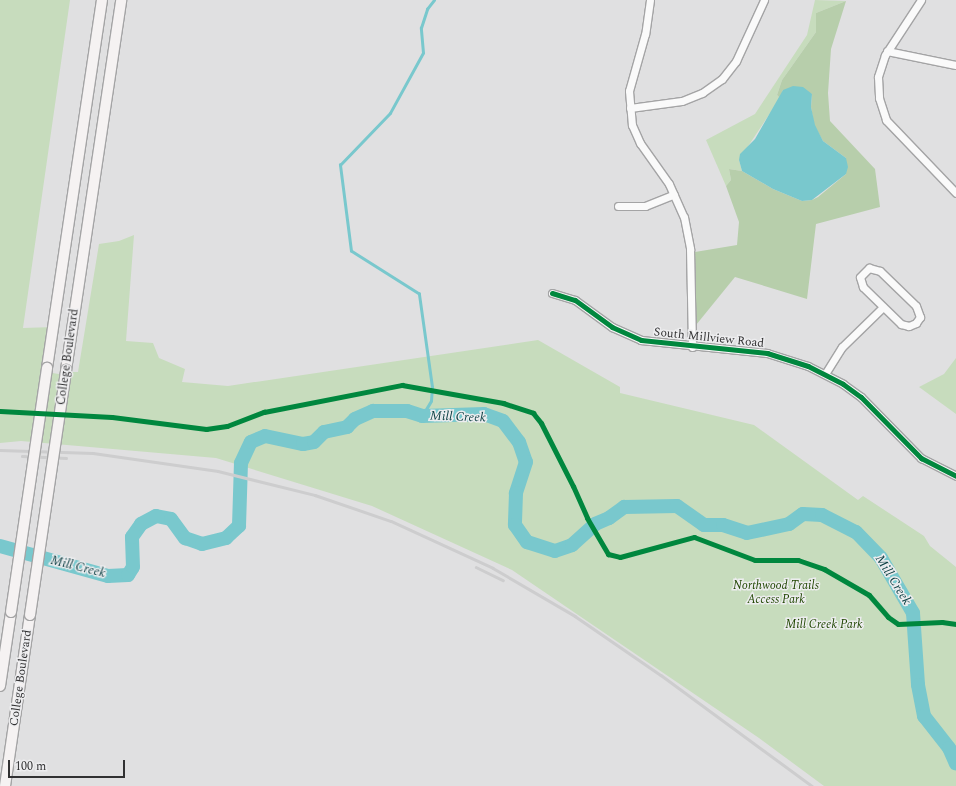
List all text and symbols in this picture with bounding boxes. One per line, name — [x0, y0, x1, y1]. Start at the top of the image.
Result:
street label: College Boulevard — [54, 308, 82, 406]
street label: South Millview Road — [653, 325, 765, 351]
water label: Mill Creek — [430, 408, 486, 426]
water label: Mill Creek — [872, 552, 914, 608]
water label: Mill Creek — [49, 553, 107, 581]
park label: Northwood Trails Access Park — [733, 579, 819, 607]
park label: Mill Creek Park — [785, 618, 863, 632]
street label: College Boulevard — [7, 629, 35, 727]
scale bar — [10, 752, 127, 778]
text: 100 m — [15, 757, 46, 776]

